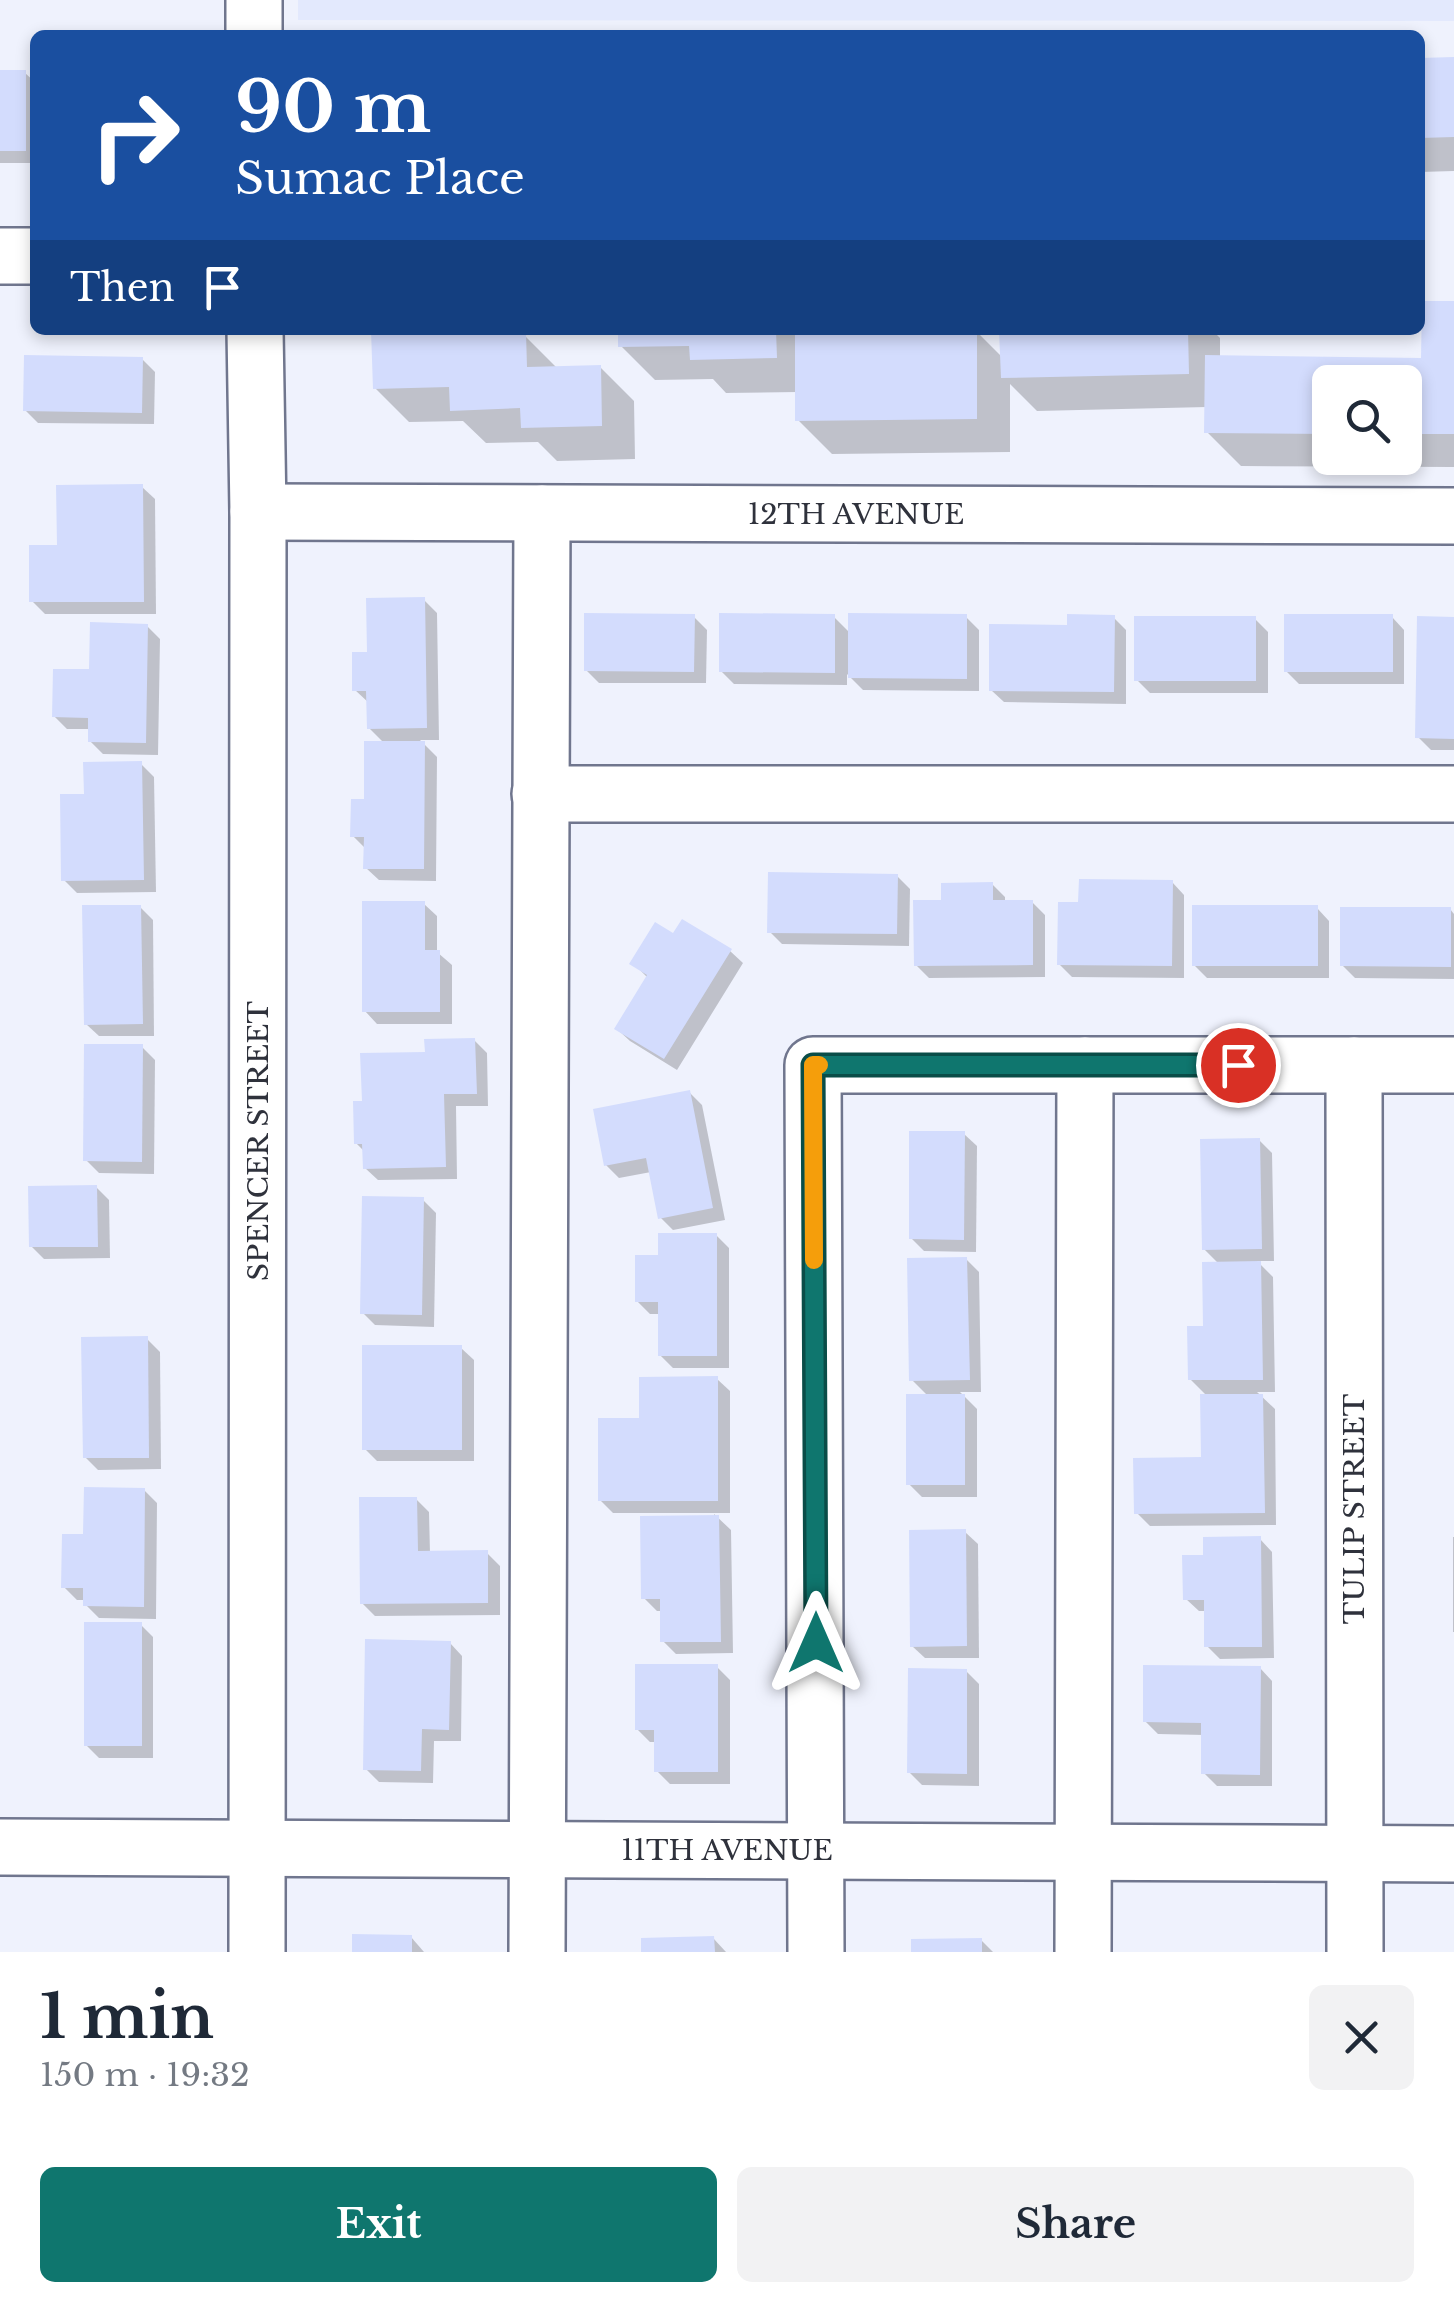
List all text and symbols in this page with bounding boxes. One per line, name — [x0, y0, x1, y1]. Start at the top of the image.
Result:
text: 90 m — [235, 64, 431, 151]
icon: right — [70, 70, 200, 200]
text: Sumac Place — [235, 150, 525, 206]
icon: arrive — [195, 260, 250, 315]
text: Then — [70, 264, 175, 311]
map controls — [1312, 365, 1422, 475]
button: search — [1312, 365, 1422, 475]
street label: 12TH AVENUE — [748, 497, 964, 532]
street label: SPENCER STREET — [241, 1000, 276, 1281]
pin — [1196, 1023, 1281, 1108]
icon: arrive — [1211, 1038, 1266, 1093]
street label: TULIP STREET — [1337, 1393, 1372, 1624]
position arrow — [764, 1591, 868, 1695]
street label: 11TH AVENUE — [621, 1833, 833, 1868]
text: 1 min — [40, 1980, 214, 2054]
button: close — [1309, 1985, 1414, 2090]
text: 150 m · 19:32 — [40, 2055, 250, 2095]
button: Exit — [40, 2167, 717, 2282]
button: Share — [737, 2167, 1414, 2282]

